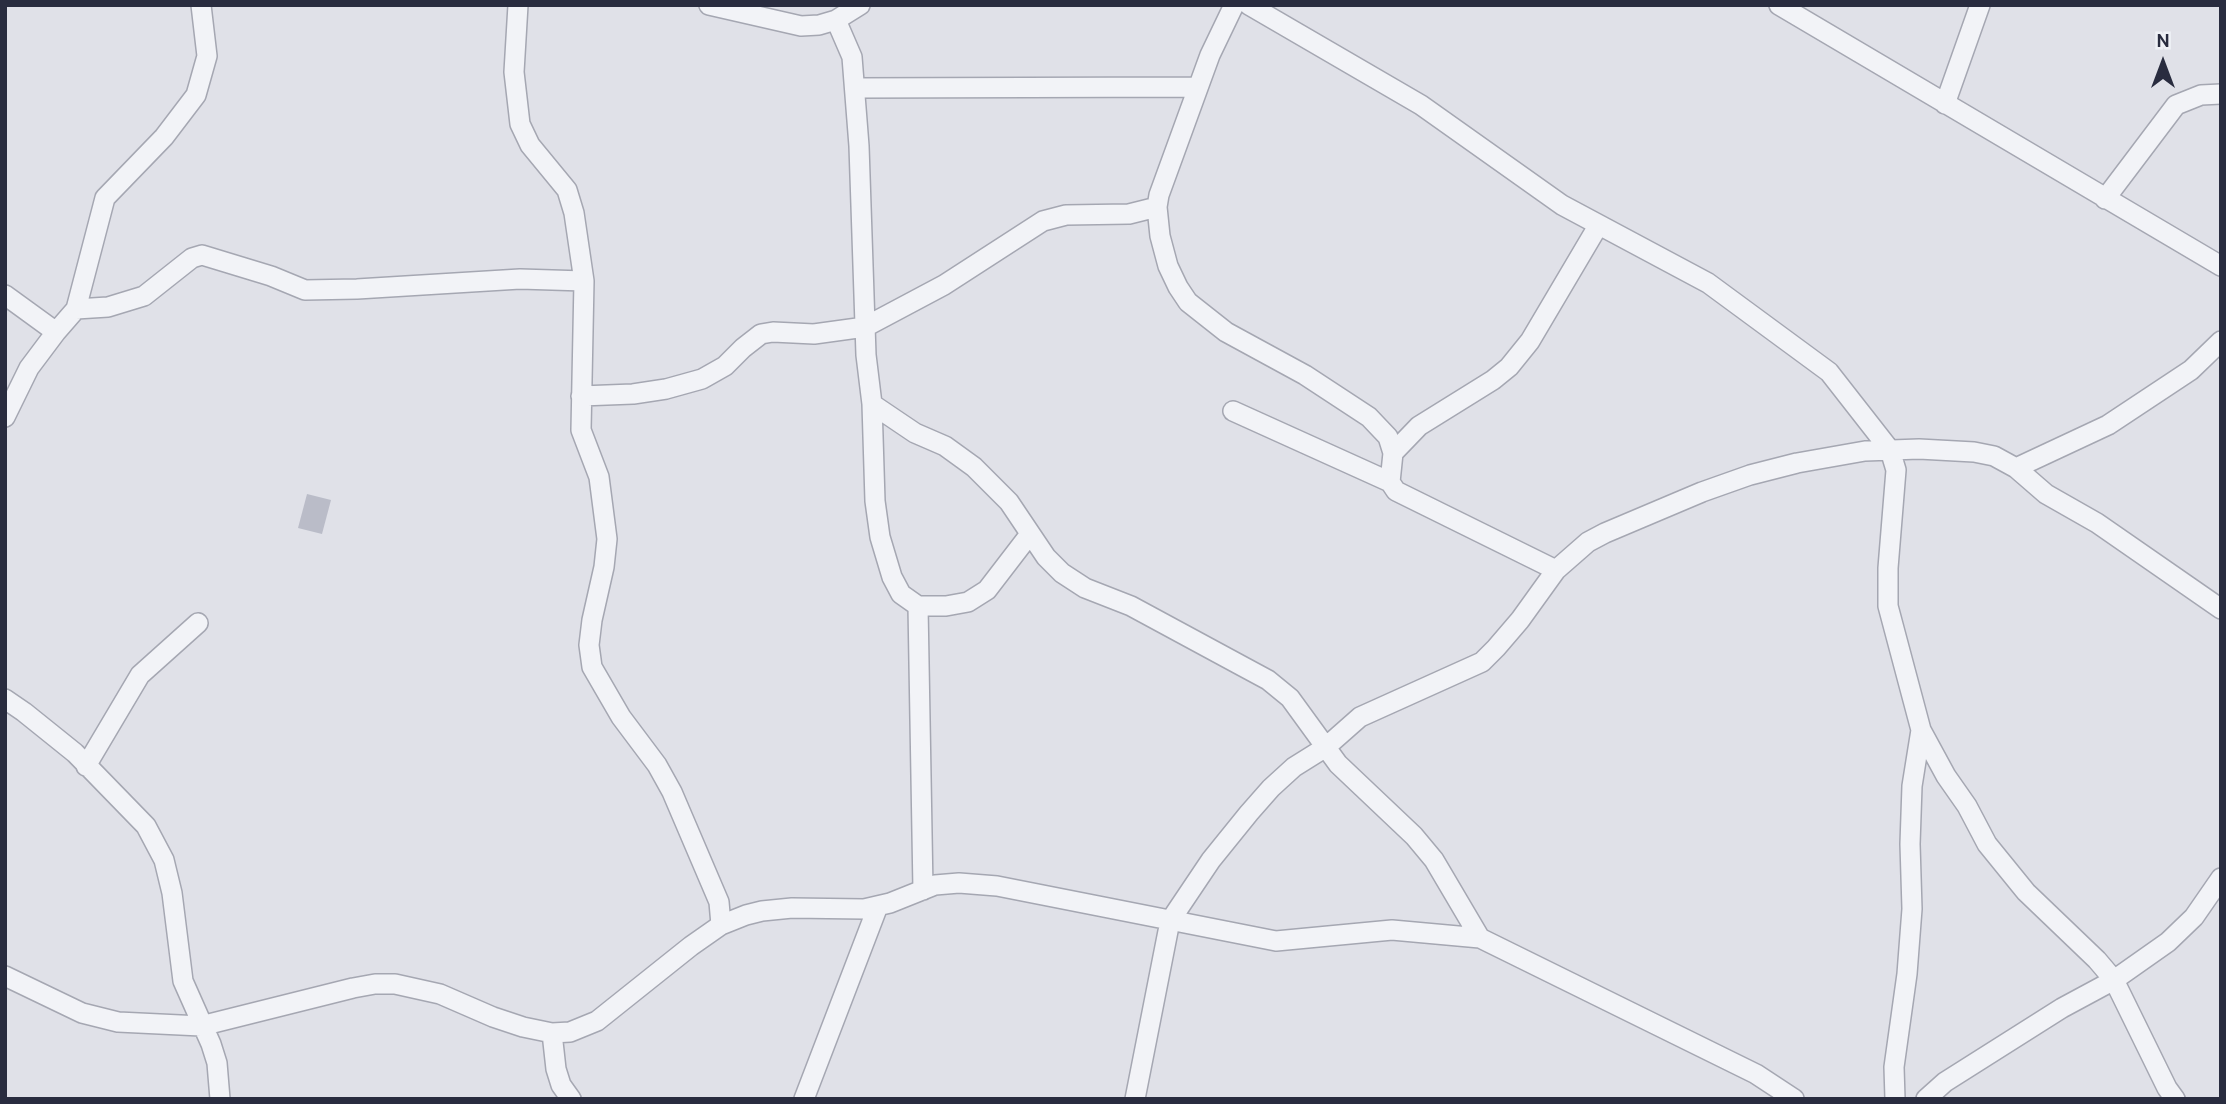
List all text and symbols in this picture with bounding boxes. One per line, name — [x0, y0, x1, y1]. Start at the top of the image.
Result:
north arrow — [2128, 28, 2198, 98]
text: N — [2156, 30, 2170, 54]

